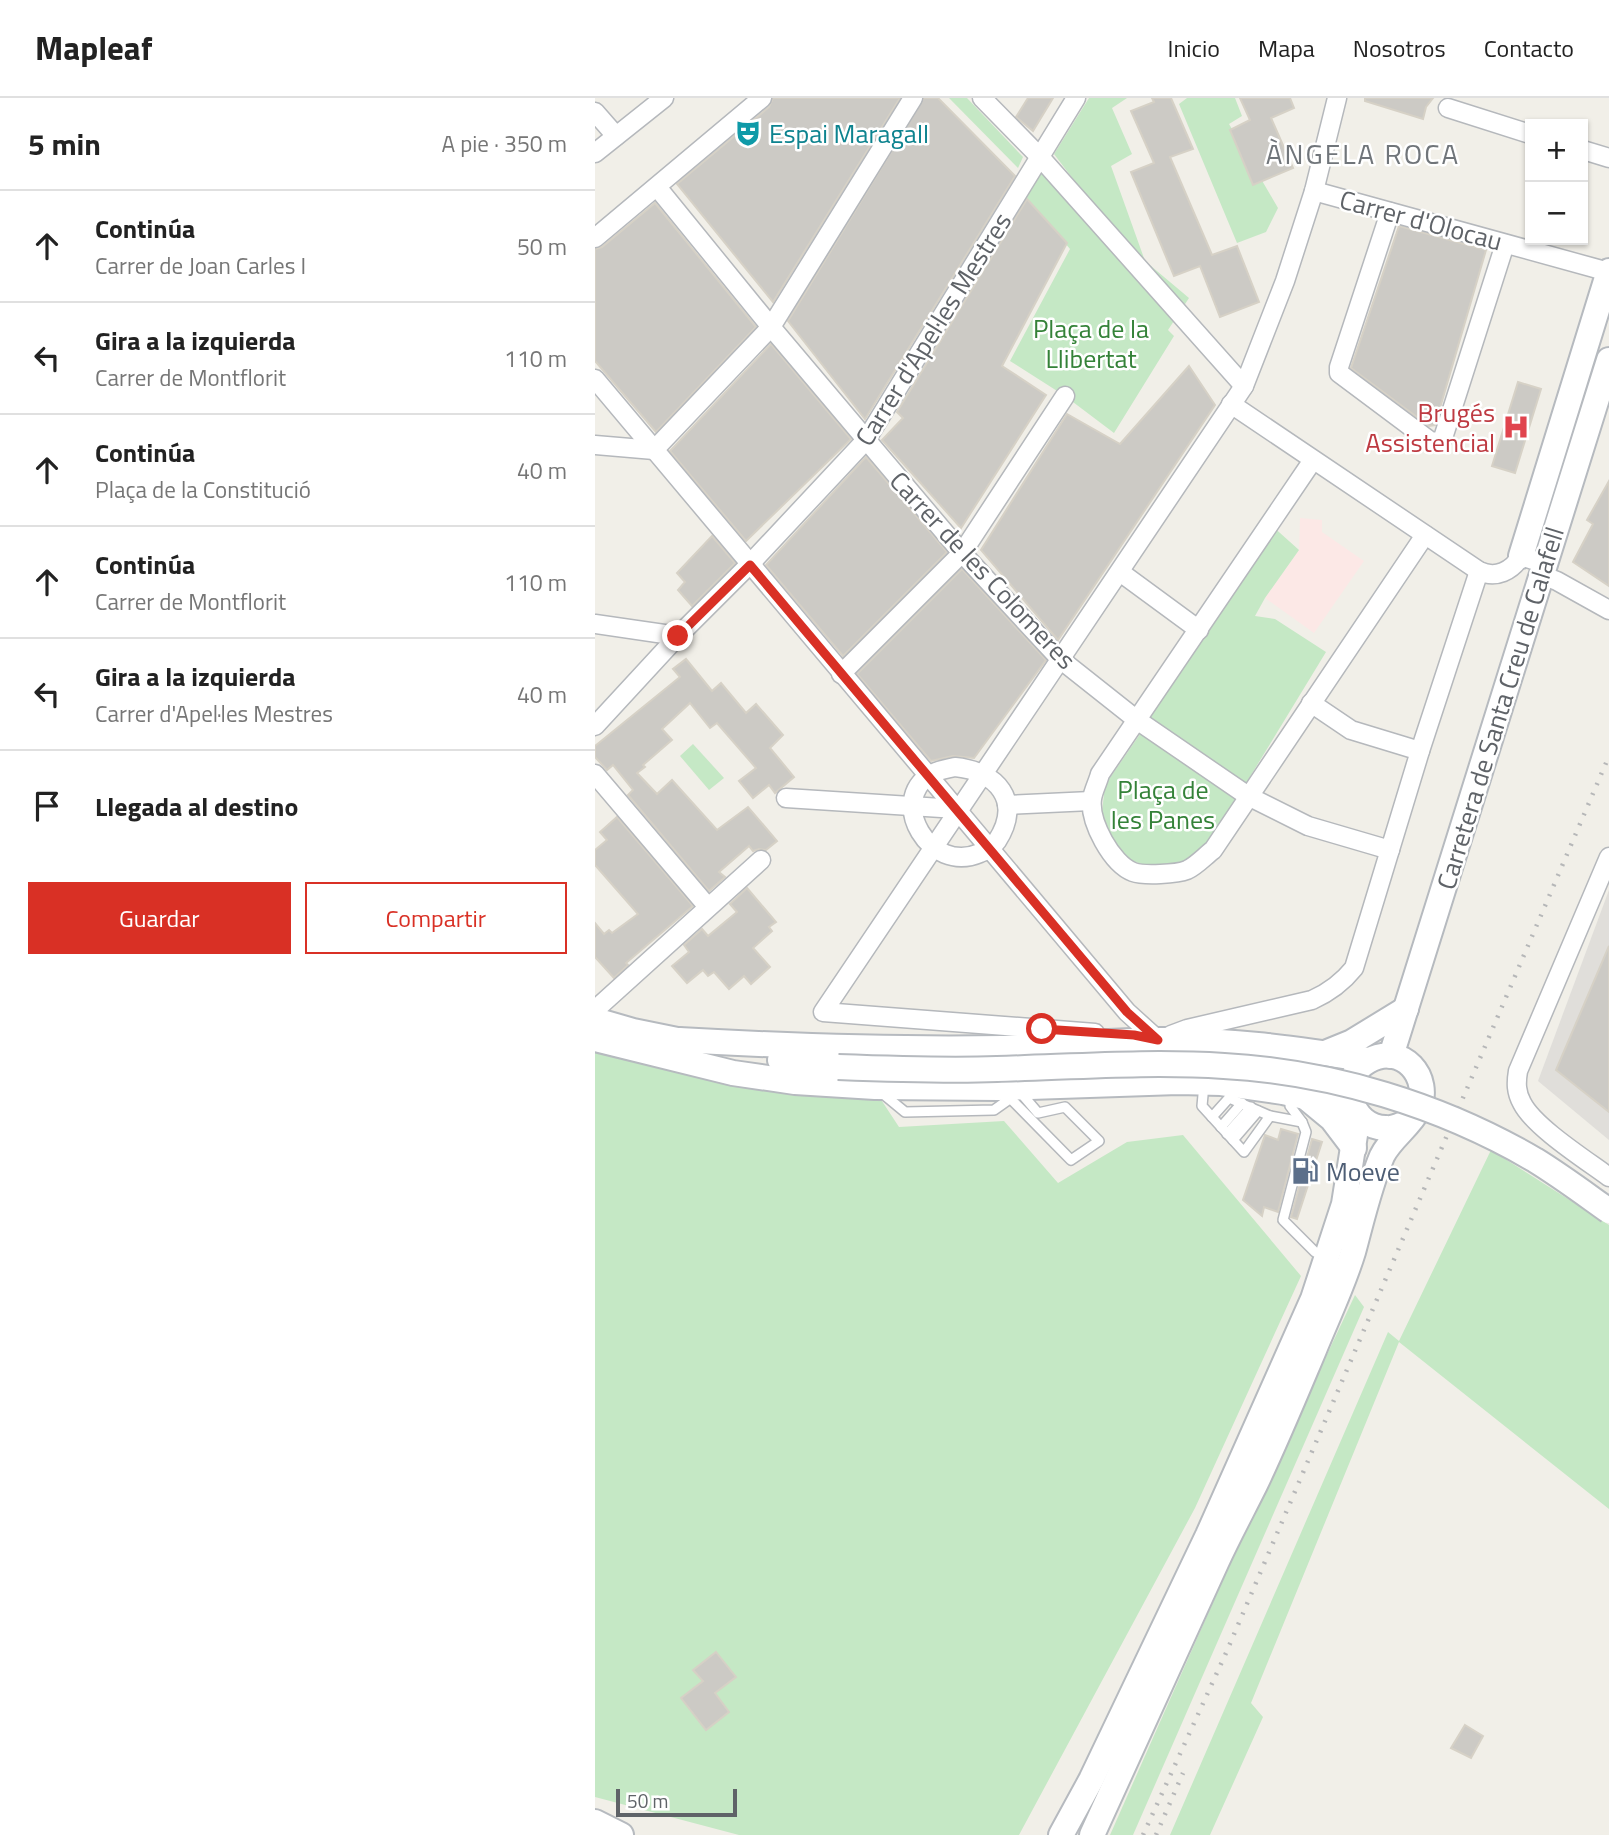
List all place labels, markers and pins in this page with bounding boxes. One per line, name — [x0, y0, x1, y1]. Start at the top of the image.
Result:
place label: Espai Maragall — [769, 114, 929, 153]
theatre icon: Espai Maragall — [733, 118, 763, 148]
place label: Brugés Assistencial — [1365, 393, 1495, 462]
hospital icon: Brugés Assistencial — [1501, 412, 1531, 442]
place label: Moeve — [1326, 1152, 1400, 1191]
fuel station icon: Moeve — [1290, 1156, 1320, 1186]

